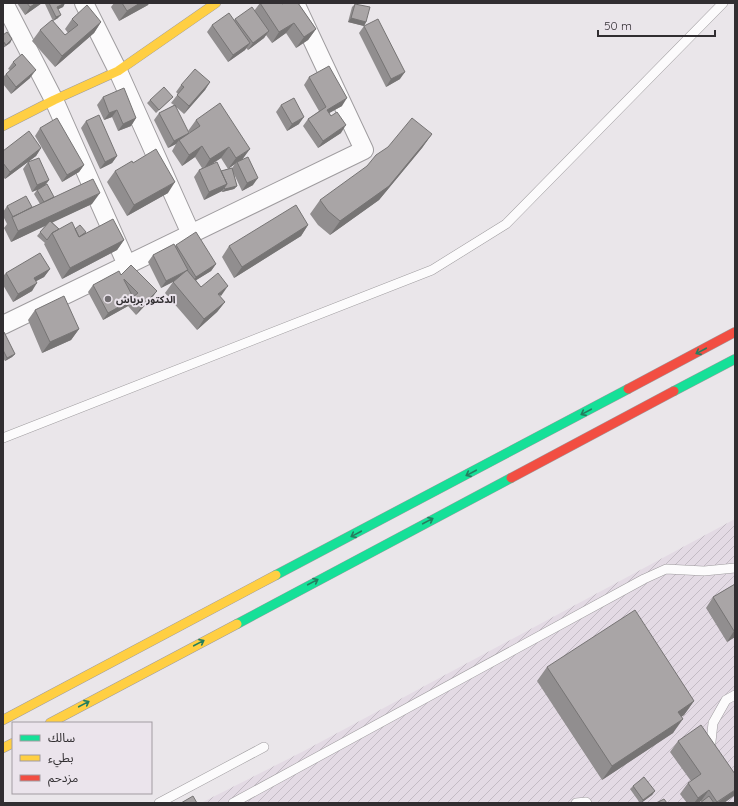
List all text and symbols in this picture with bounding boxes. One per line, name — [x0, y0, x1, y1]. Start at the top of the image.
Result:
scale bar — [598, 12, 715, 38]
text: 50 m — [604, 18, 632, 33]
place label: الدكتور برباش — [116, 293, 176, 306]
marker: الدكتور برباش — [103, 294, 113, 304]
one-way arrow — [695, 347, 707, 355]
one-way arrow — [580, 408, 592, 416]
one-way arrow — [465, 469, 477, 477]
one-way arrow — [422, 517, 434, 525]
one-way arrow — [350, 530, 362, 538]
one-way arrow — [307, 578, 319, 586]
one-way arrow — [192, 639, 204, 646]
one-way arrow — [78, 700, 90, 708]
legend — [12, 722, 152, 794]
text: سالك — [48, 730, 75, 745]
text: بطيء — [48, 750, 74, 768]
text: مزدحم — [48, 770, 78, 787]

